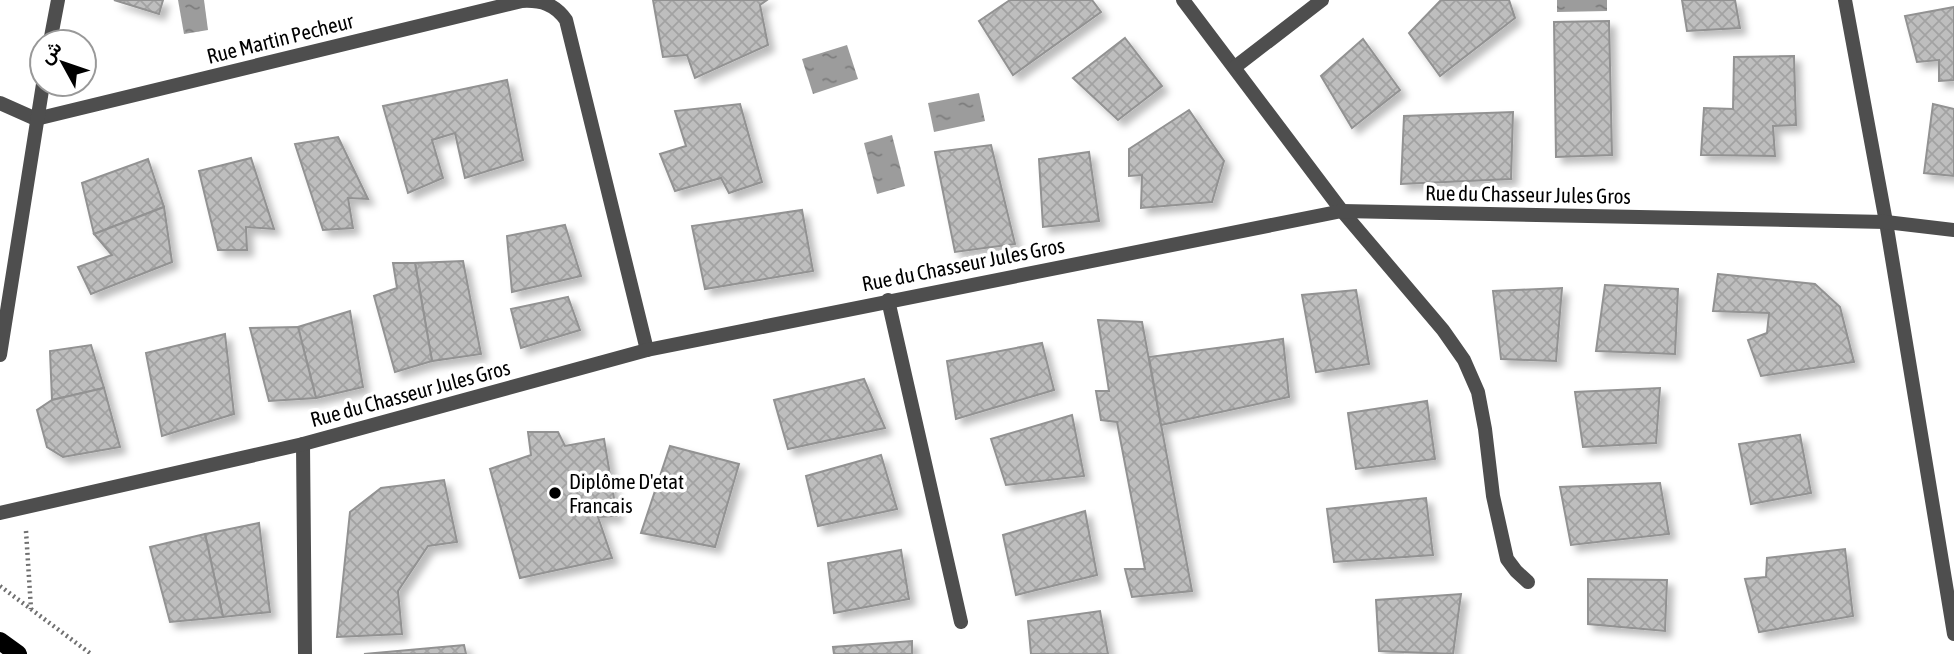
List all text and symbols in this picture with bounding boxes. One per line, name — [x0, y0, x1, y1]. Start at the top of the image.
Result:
street label: Rue Martin Pecheur — [204, 8, 357, 68]
north arrow — [28, 28, 98, 98]
text: ش — [34, 36, 67, 69]
street label: Rue du Chasseur Jules Gros — [1425, 180, 1631, 208]
street label: Rue du Chasseur Jules Gros — [860, 233, 1066, 295]
street label: Rue du Chasseur Jules Gros — [308, 355, 512, 431]
place label: Diplôme D'etat Francais — [569, 469, 684, 517]
marker: Diplôme D'etat Francais — [547, 485, 563, 501]

